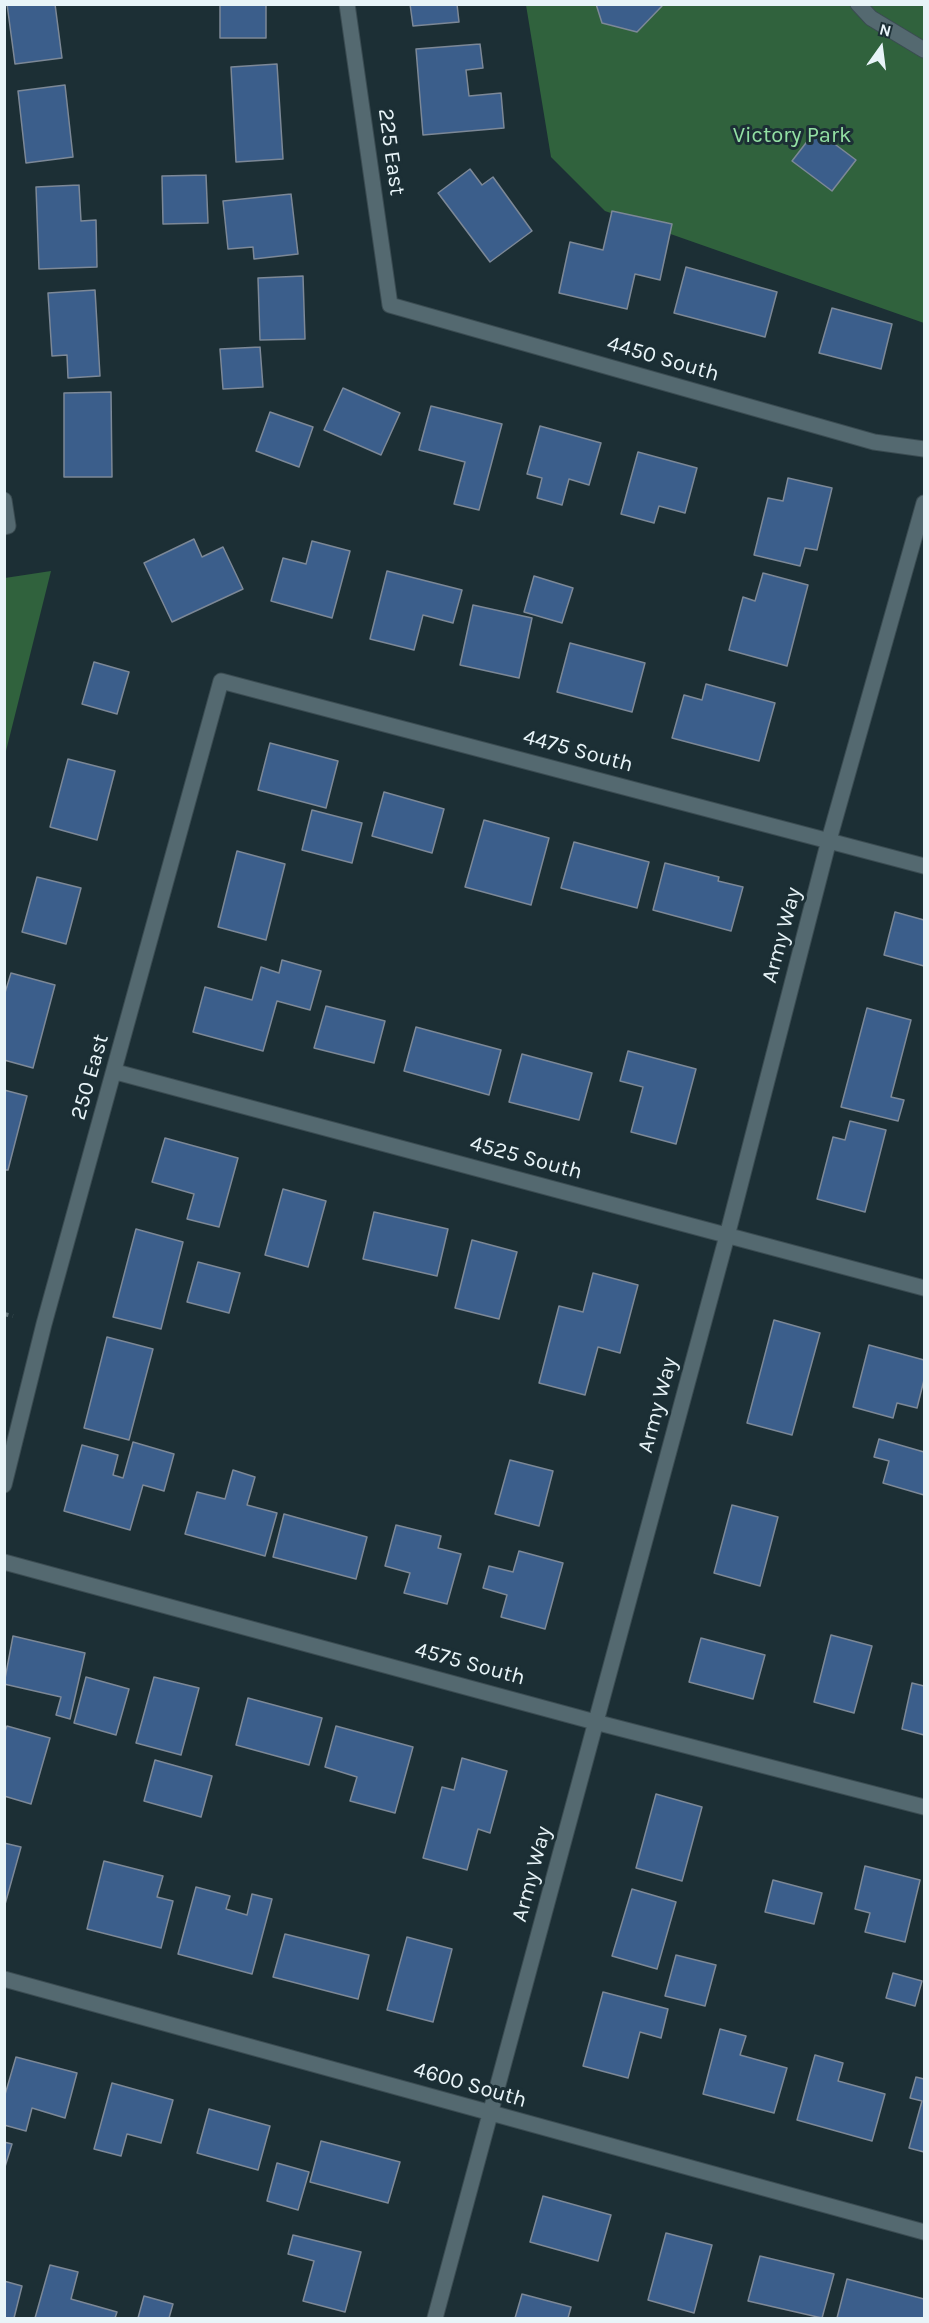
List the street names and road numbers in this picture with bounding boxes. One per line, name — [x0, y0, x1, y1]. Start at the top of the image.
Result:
street label: 225 East — [372, 107, 410, 197]
street label: 4450 South — [604, 330, 722, 388]
street label: 4475 South — [520, 724, 636, 778]
street label: Army Way — [757, 884, 807, 986]
street label: 250 East — [65, 1031, 115, 1123]
street label: 4525 South — [467, 1130, 585, 1186]
street label: Army Way — [633, 1354, 683, 1456]
street label: 4575 South — [412, 1637, 528, 1691]
street label: Army Way — [507, 1823, 557, 1925]
street label: 4600 South — [410, 2056, 530, 2114]

